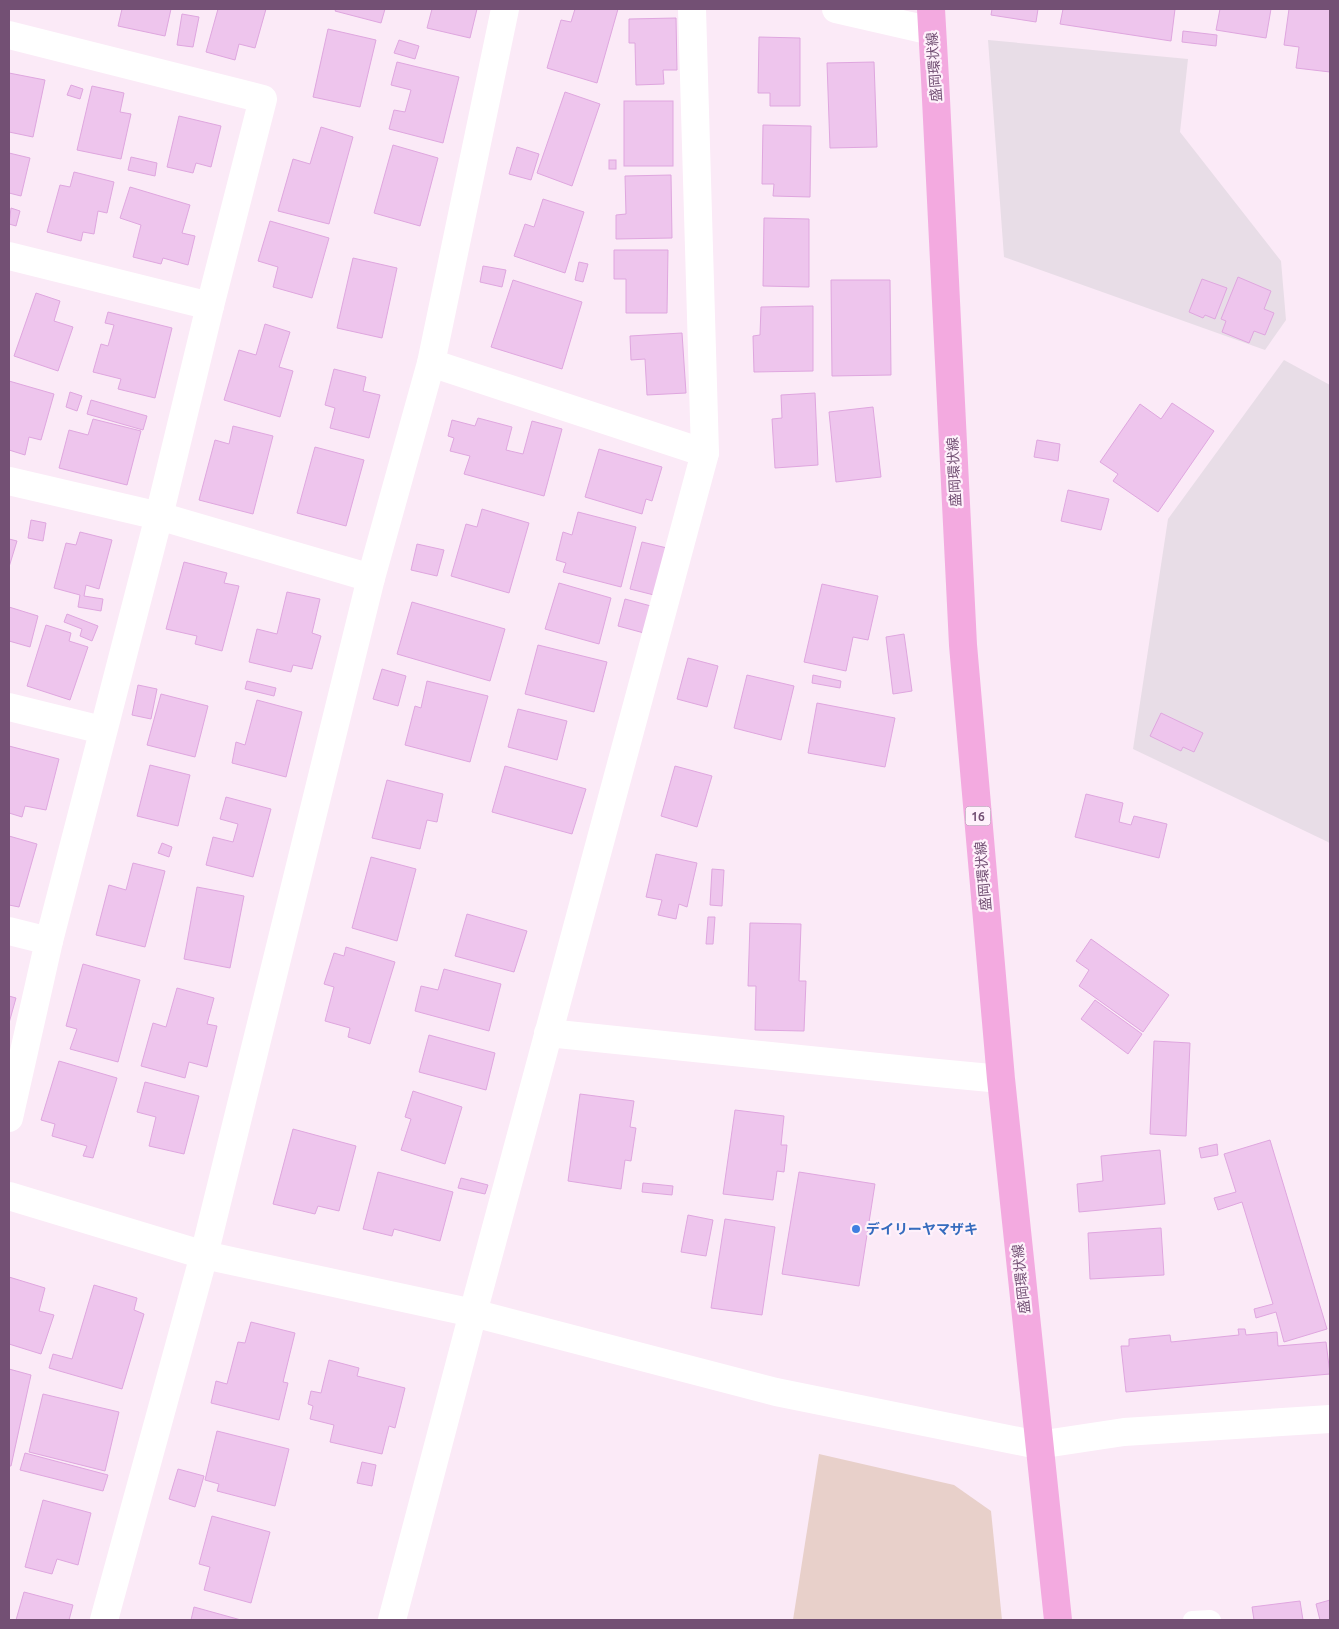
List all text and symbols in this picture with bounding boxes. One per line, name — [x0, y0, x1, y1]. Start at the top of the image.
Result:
street label: 盛岡環状線 — [924, 32, 944, 102]
street label: 盛岡環状線 — [944, 437, 964, 507]
road number: 16 — [966, 806, 990, 826]
street label: 盛岡環状線 — [972, 840, 994, 912]
place label: デイリーヤマザキ — [866, 1221, 978, 1237]
marker: デイリーヤマザキ — [850, 1223, 862, 1235]
street label: 盛岡環状線 — [1009, 1243, 1033, 1315]

